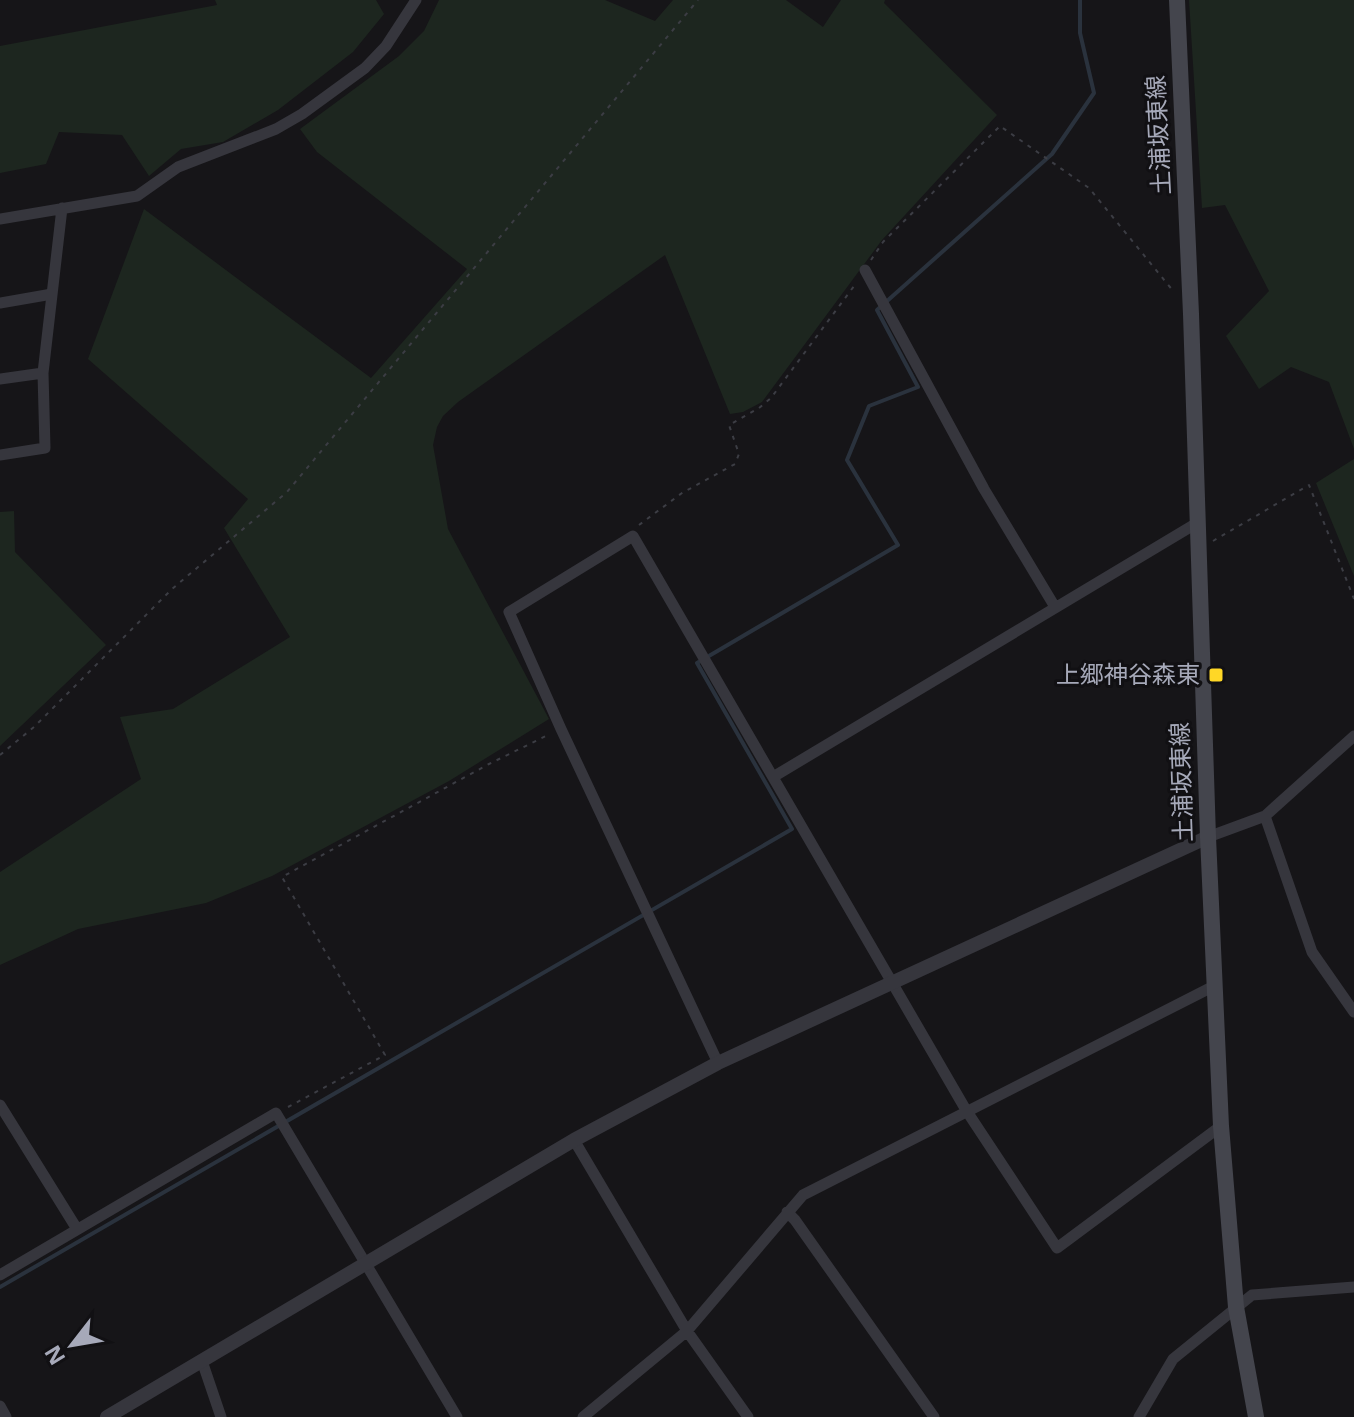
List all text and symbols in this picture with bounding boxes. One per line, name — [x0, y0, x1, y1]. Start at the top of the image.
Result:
street label: 土浦坂東線 — [1138, 74, 1177, 196]
place label: 上郷神谷森東 — [1056, 657, 1200, 690]
marker: 上郷神谷森東 — [1207, 666, 1225, 684]
street label: 土浦坂東線 — [1162, 722, 1199, 843]
north arrow — [32, 1305, 112, 1385]
text: N — [37, 1340, 71, 1371]

